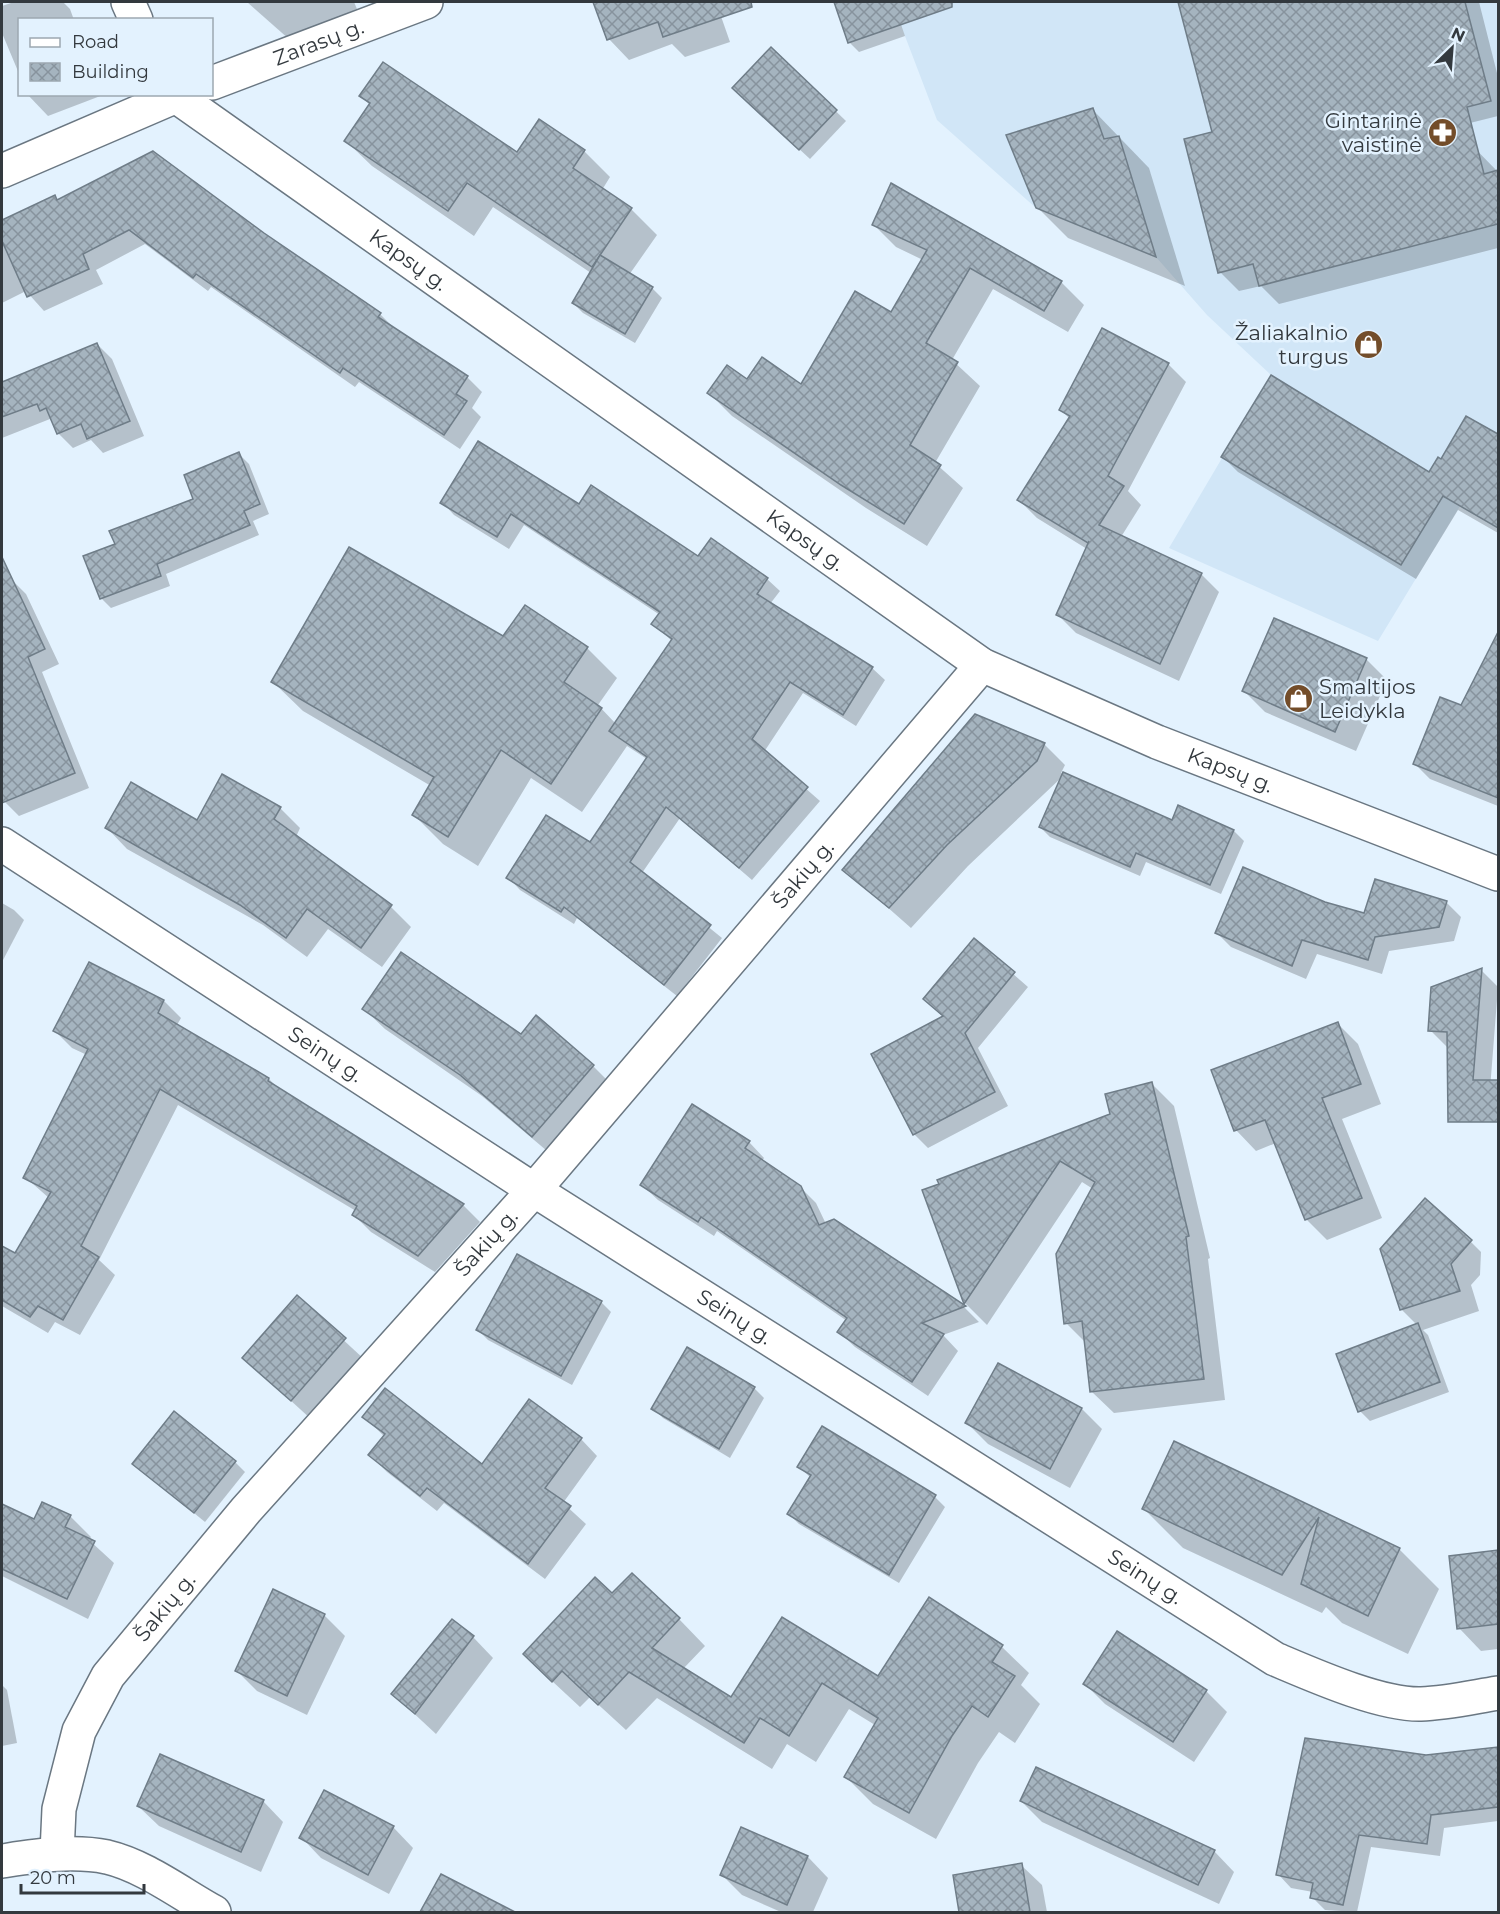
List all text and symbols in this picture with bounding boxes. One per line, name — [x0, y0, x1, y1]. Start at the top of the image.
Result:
street label: Zarasų g. — [270, 14, 367, 71]
legend — [18, 18, 213, 96]
north arrow — [1422, 18, 1482, 78]
text: N — [1448, 24, 1468, 46]
text: Road — [72, 31, 119, 53]
text: Building — [72, 61, 149, 83]
place label: Gintarinė vaistinė — [1325, 108, 1422, 157]
pharmacy icon: Gintarinė vaistinė — [1427, 117, 1459, 149]
street label: Kapsų g. — [365, 223, 453, 296]
place label: Žaliakalnio turgus — [1235, 320, 1348, 369]
shop icon: Žaliakalnio turgus — [1353, 329, 1385, 361]
street label: Kapsų g. — [762, 504, 850, 576]
place label: Smaltijos Leidykla — [1319, 674, 1415, 723]
shop icon: Smaltijos Leidykla — [1282, 683, 1314, 715]
street label: Kapsų g. — [1184, 742, 1277, 798]
street label: Šakių g. — [767, 835, 839, 913]
street label: Seinų g. — [284, 1021, 368, 1087]
street label: Šakių g. — [449, 1204, 523, 1281]
street label: Seinų g. — [693, 1284, 777, 1350]
street label: Seinų g. — [1103, 1543, 1188, 1609]
street label: Šakių g. — [129, 1568, 201, 1647]
scale bar — [21, 1857, 144, 1895]
text: 20 m — [30, 1867, 76, 1889]

